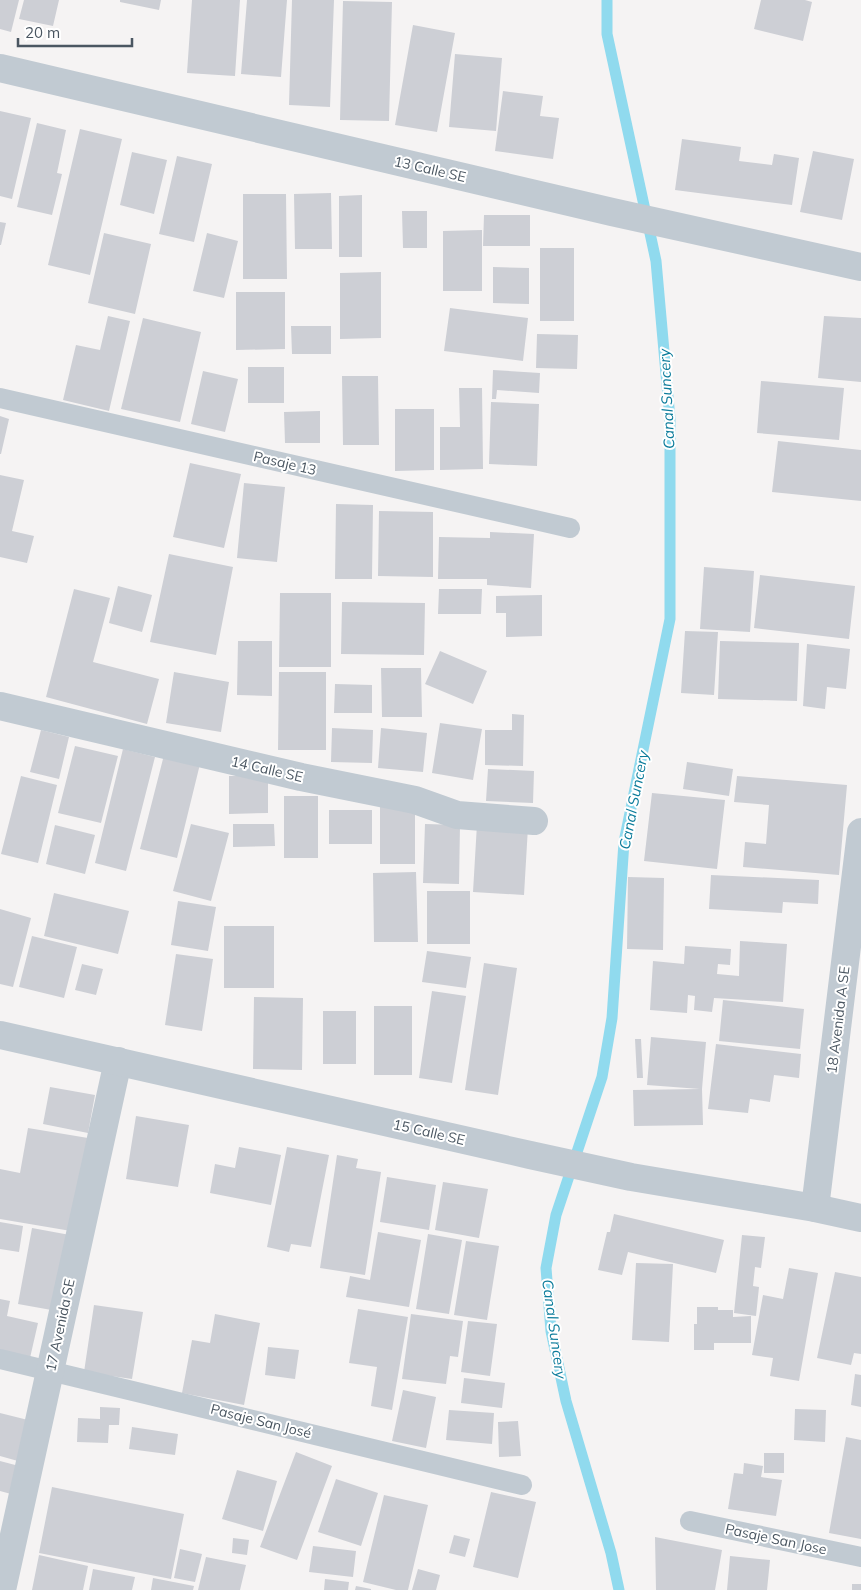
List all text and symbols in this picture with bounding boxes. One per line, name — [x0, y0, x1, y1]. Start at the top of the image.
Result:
scale bar — [18, 15, 131, 47]
text: 20 m — [25, 23, 60, 42]
street label: 13 Calle SE — [392, 152, 468, 186]
water label: Canal Suncery — [654, 347, 679, 450]
street label: Pasaje 13 — [252, 447, 318, 479]
water label: Canal Suncery — [615, 748, 653, 851]
street label: 14 Calle SE — [229, 752, 305, 786]
street label: 18 Avenida A SE — [822, 965, 854, 1075]
street label: 15 Calle SE — [391, 1115, 467, 1149]
street label: 17 Avenida SE — [41, 1277, 79, 1373]
water label: Canal Suncery — [538, 1278, 571, 1381]
street label: Pasaje San José — [209, 1400, 313, 1442]
street label: Pasaje San Jose — [724, 1519, 828, 1559]

